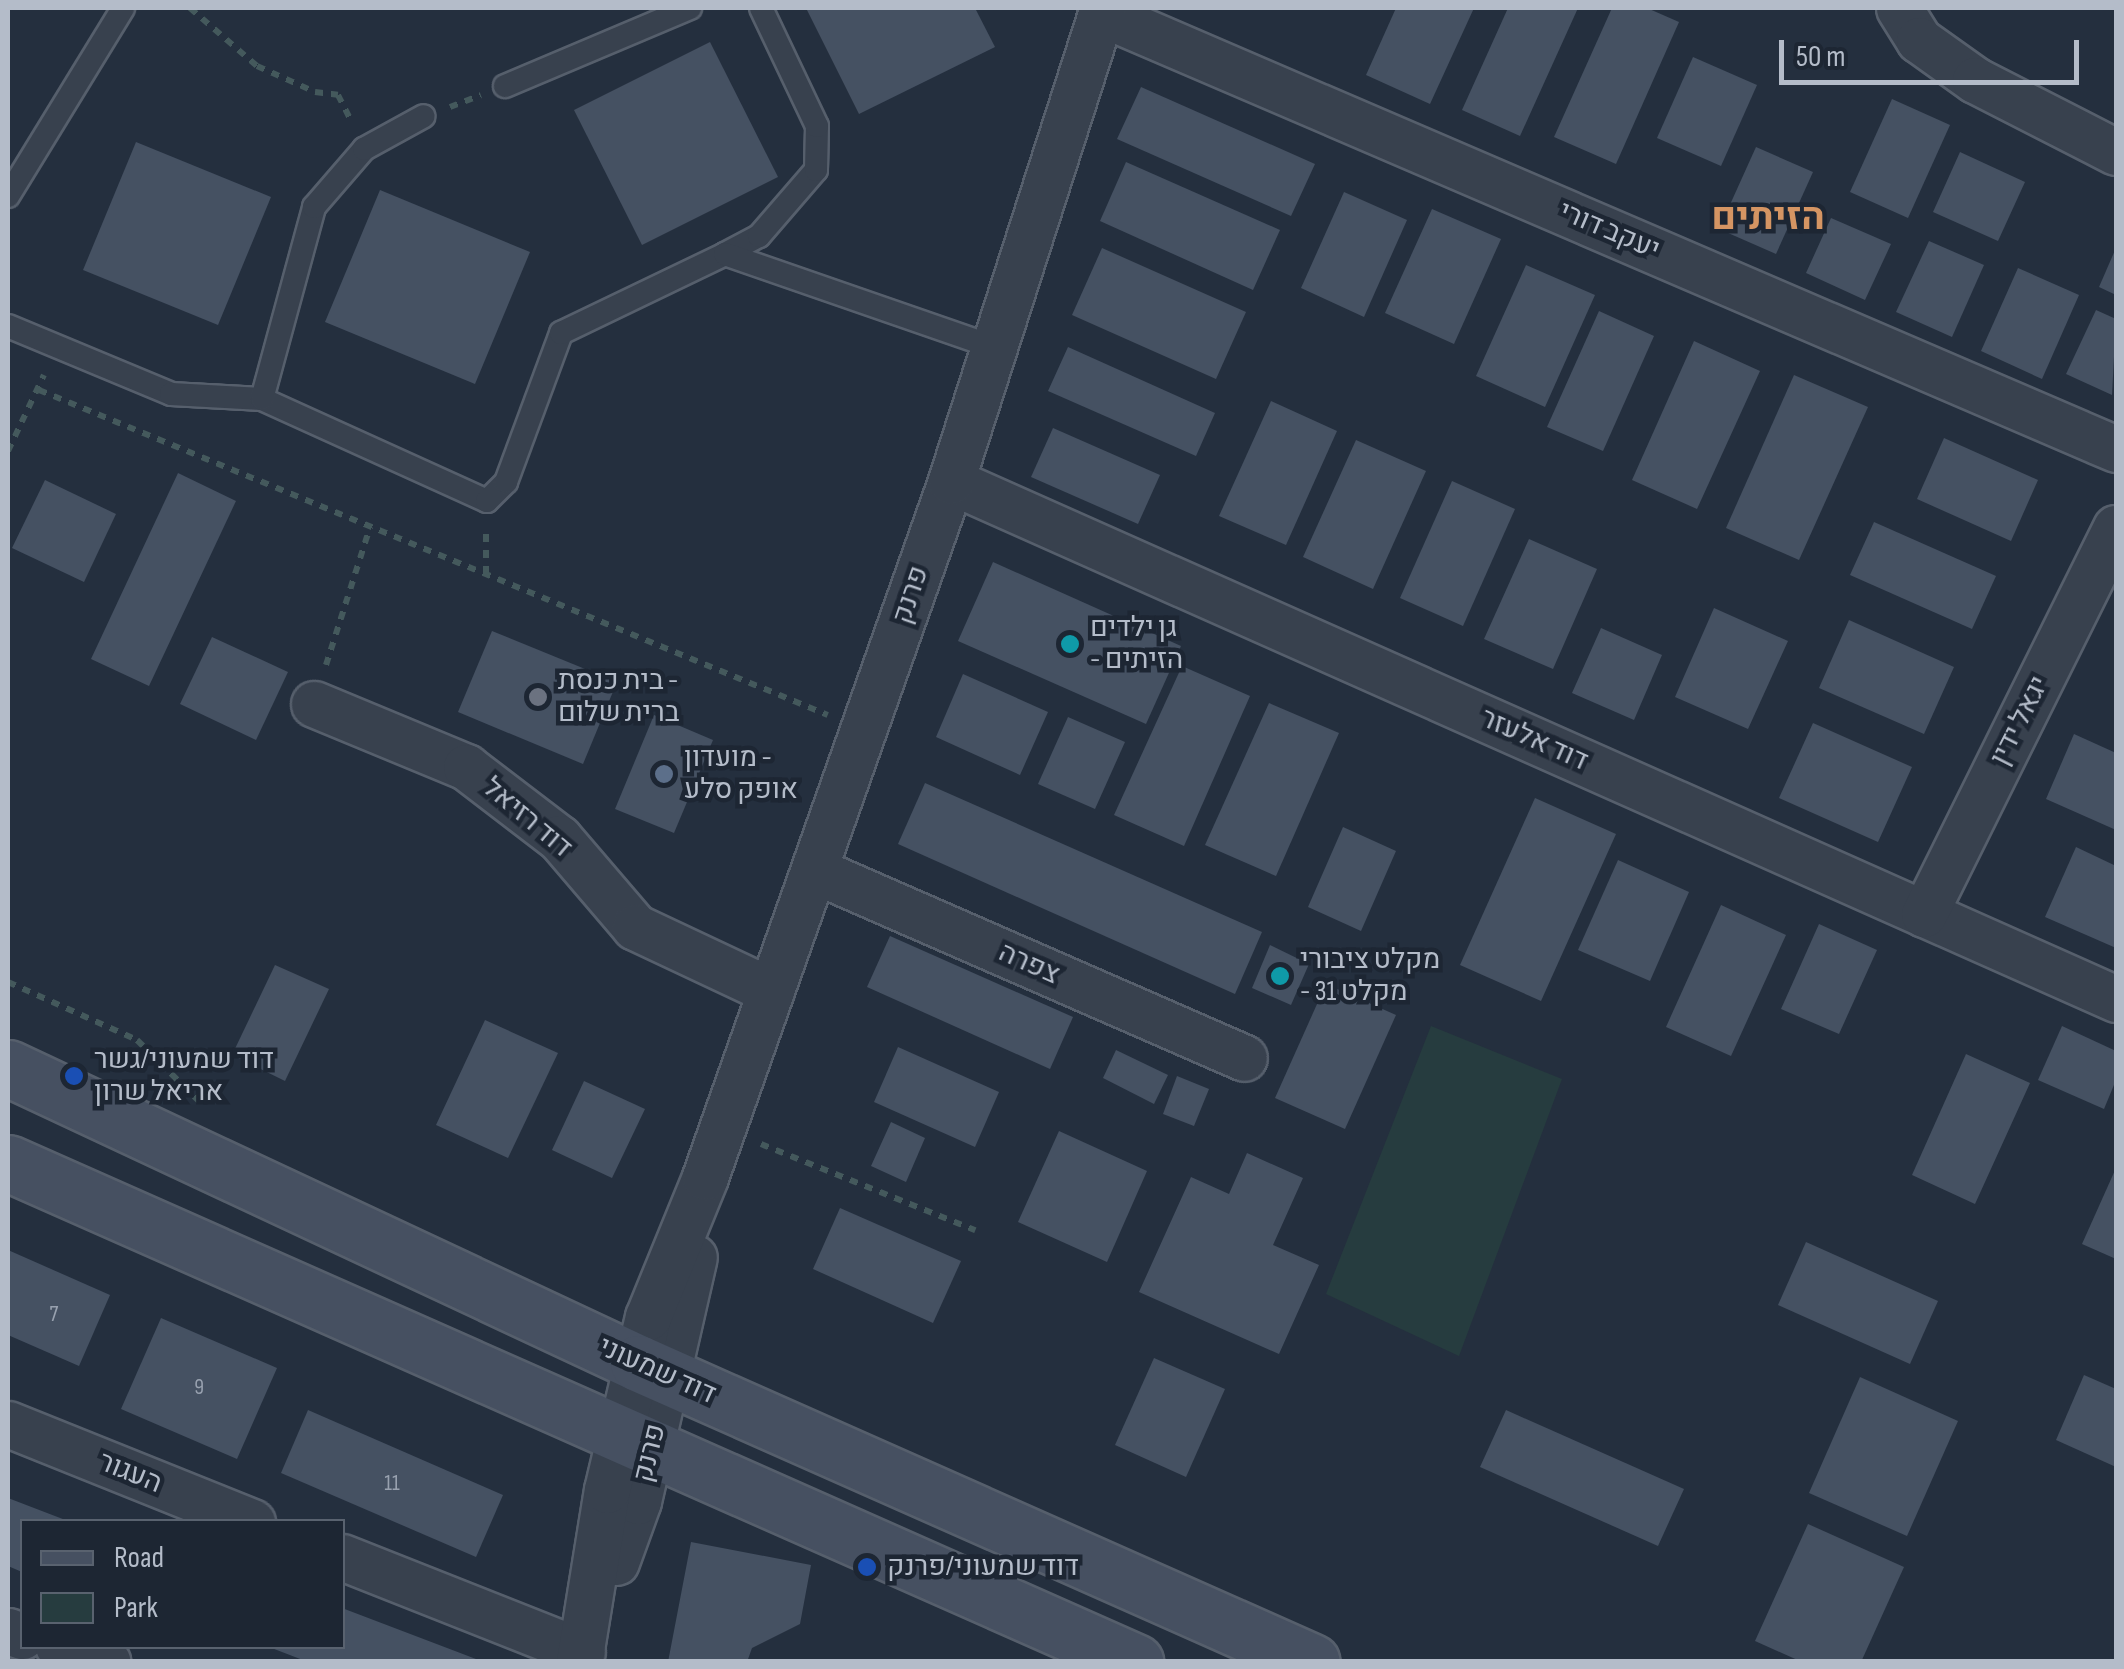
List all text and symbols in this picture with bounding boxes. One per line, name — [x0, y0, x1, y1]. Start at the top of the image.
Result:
scale bar — [1784, 20, 2084, 82]
text: 50 m — [1796, 39, 1845, 75]
street label: יעקב דורי — [1554, 195, 1664, 267]
district label: הזיתים — [1711, 195, 1825, 241]
street label: פרנק — [886, 562, 936, 628]
place label: גן ילדים - הזיתים — [1090, 611, 1183, 677]
marker: גן ילדים - הזיתים — [1059, 633, 1081, 655]
place label: בית כנסת - ברית שלום — [558, 664, 680, 730]
street label: יגאל ידין — [1983, 671, 2057, 771]
marker: בית כנסת - ברית שלום — [527, 686, 549, 708]
street label: דוד אלעזר — [1475, 701, 1593, 779]
place label: מועדון - אופק סלע — [684, 741, 798, 807]
marker: מועדון - אופק סלע — [653, 763, 675, 785]
street label: דוד רזיאל — [475, 771, 579, 865]
street label: צפרה — [993, 936, 1065, 992]
place label: מקלט ציבורי - מקלט 31 — [1300, 943, 1440, 1009]
marker: מקלט ציבורי - מקלט 31 — [1269, 965, 1291, 987]
place label: דוד שמעוני/גשר אריאל שרון — [94, 1043, 274, 1109]
marker: דוד שמעוני/גשר אריאל שרון — [63, 1065, 85, 1087]
house number: 7 — [50, 1302, 58, 1328]
street label: דוד שמעוני — [593, 1330, 721, 1412]
house number: 9 — [194, 1375, 204, 1401]
street label: פרנק — [627, 1420, 673, 1486]
street label: העגור — [93, 1445, 167, 1501]
house number: 11 — [384, 1471, 400, 1497]
legend — [20, 1519, 345, 1649]
text: Road — [114, 1540, 164, 1576]
place label: דוד שמעוני/פרנק — [887, 1550, 1079, 1584]
marker: דוד שמעוני/פרנק — [856, 1556, 878, 1578]
text: Park — [114, 1590, 158, 1626]

